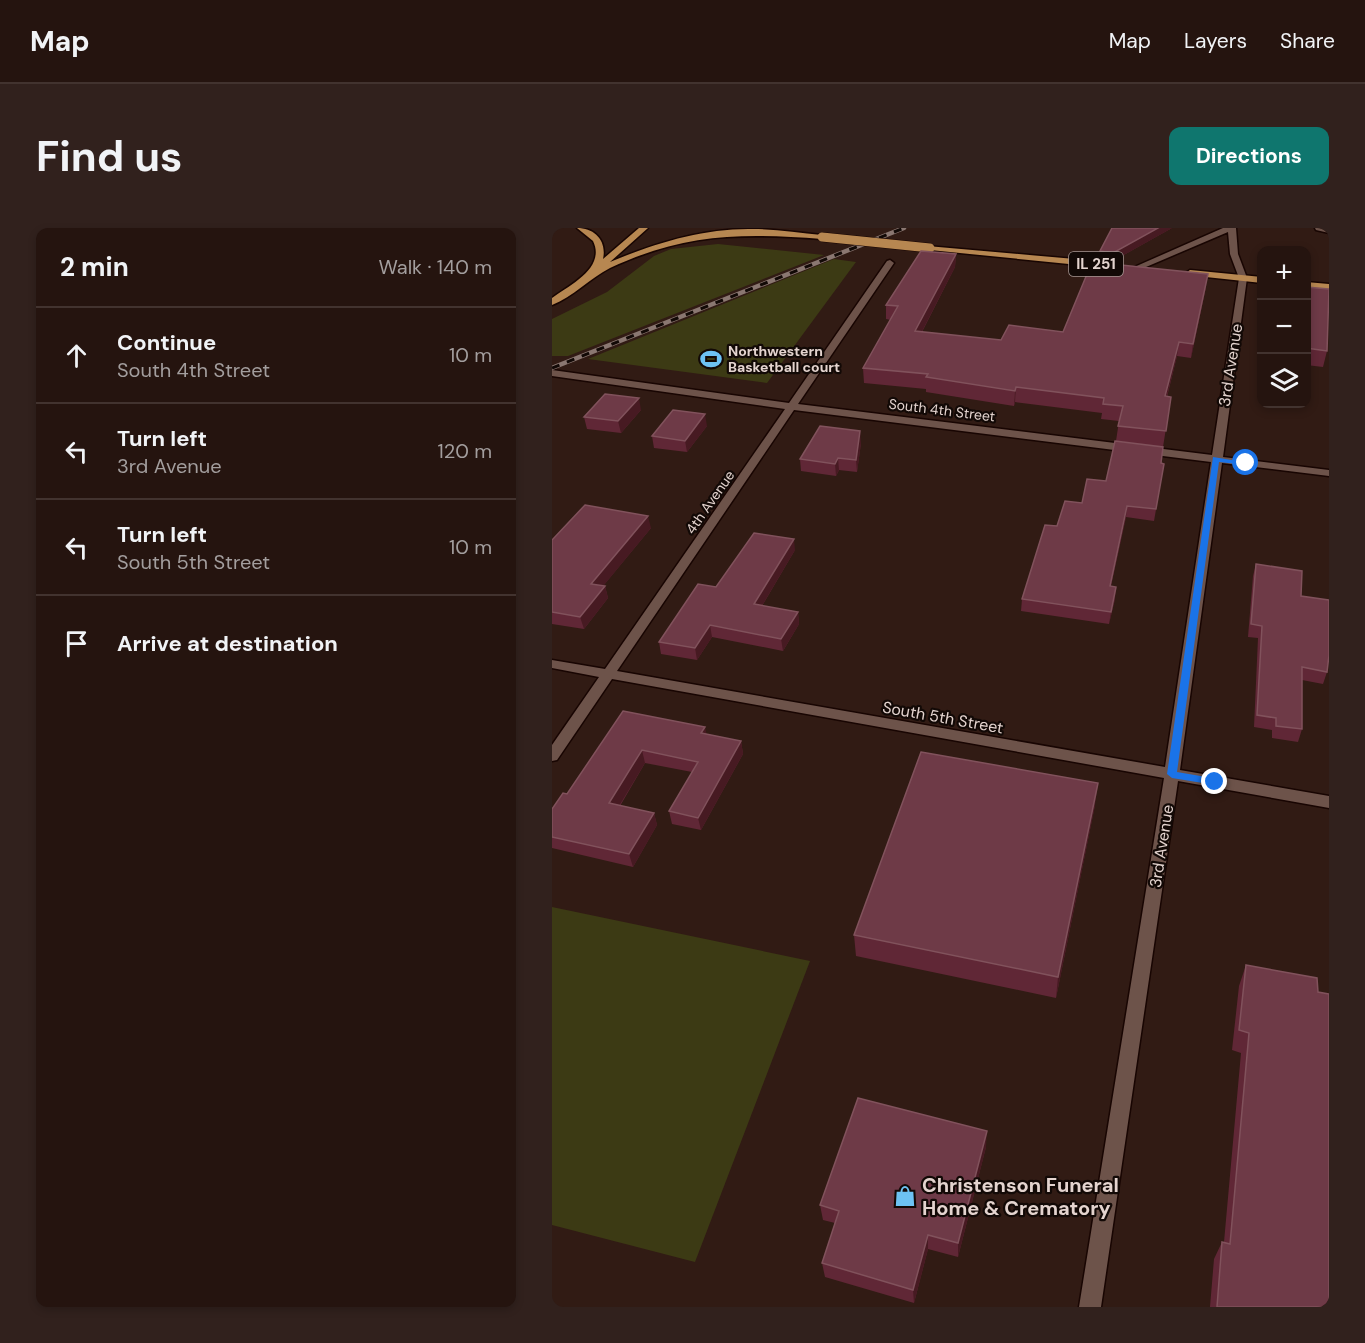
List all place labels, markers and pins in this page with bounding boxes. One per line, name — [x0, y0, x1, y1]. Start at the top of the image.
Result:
place label: Northwestern Basketball court — [728, 342, 840, 376]
sports icon: Northwestern Basketball court — [699, 347, 723, 371]
place label: Christenson Funeral Home & Crematory — [922, 1172, 1119, 1221]
shop icon: Christenson Funeral Home & Crematory — [893, 1184, 917, 1208]

